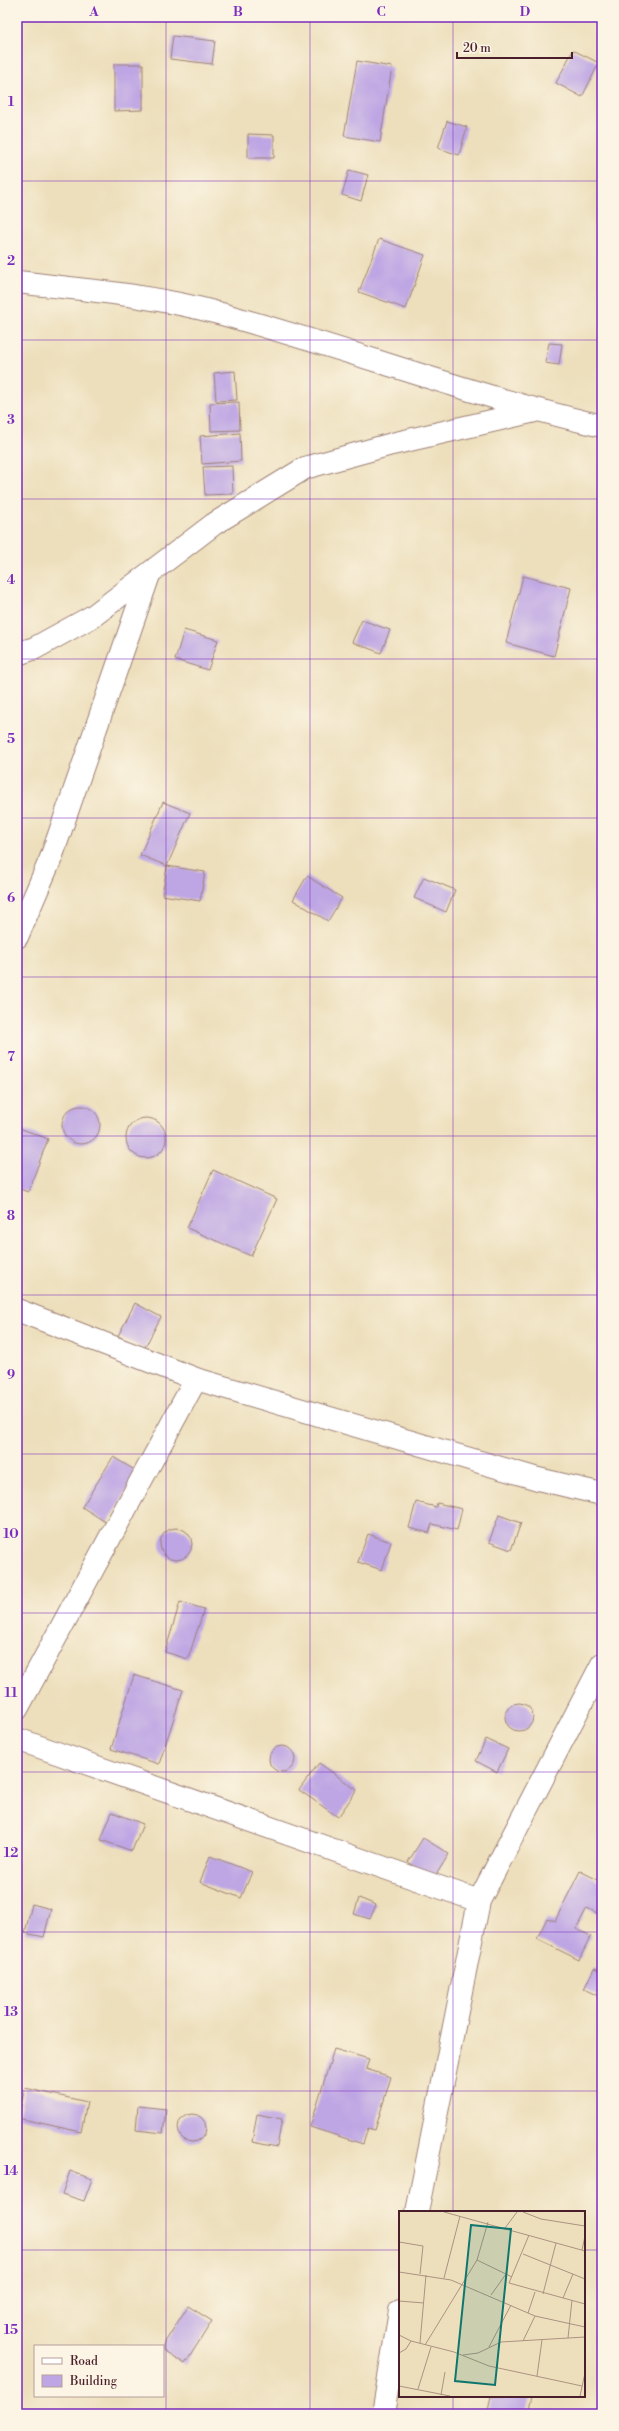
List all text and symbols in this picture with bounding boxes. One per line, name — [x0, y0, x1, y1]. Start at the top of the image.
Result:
text: A — [88, 4, 99, 20]
text: B — [233, 4, 243, 20]
text: C — [376, 4, 386, 20]
text: D — [520, 4, 530, 20]
scale bar — [457, 34, 572, 60]
text: 20 m — [463, 41, 491, 56]
text: 1 — [8, 94, 15, 110]
text: 2 — [7, 253, 15, 269]
text: 3 — [7, 412, 15, 428]
text: 4 — [7, 572, 16, 588]
text: 5 — [7, 731, 15, 747]
text: 6 — [7, 890, 15, 906]
text: 7 — [7, 1049, 15, 1065]
text: 8 — [7, 1208, 15, 1224]
text: 9 — [7, 1367, 15, 1383]
text: 10 — [3, 1526, 19, 1542]
text: 11 — [5, 1685, 18, 1701]
text: 12 — [4, 1845, 18, 1861]
text: 13 — [4, 2004, 18, 2020]
text: 14 — [4, 2163, 18, 2179]
inset map — [399, 2211, 585, 2397]
text: 15 — [4, 2322, 18, 2338]
legend — [34, 2345, 164, 2397]
text: Road — [70, 2354, 98, 2369]
text: Building — [69, 2374, 118, 2389]

